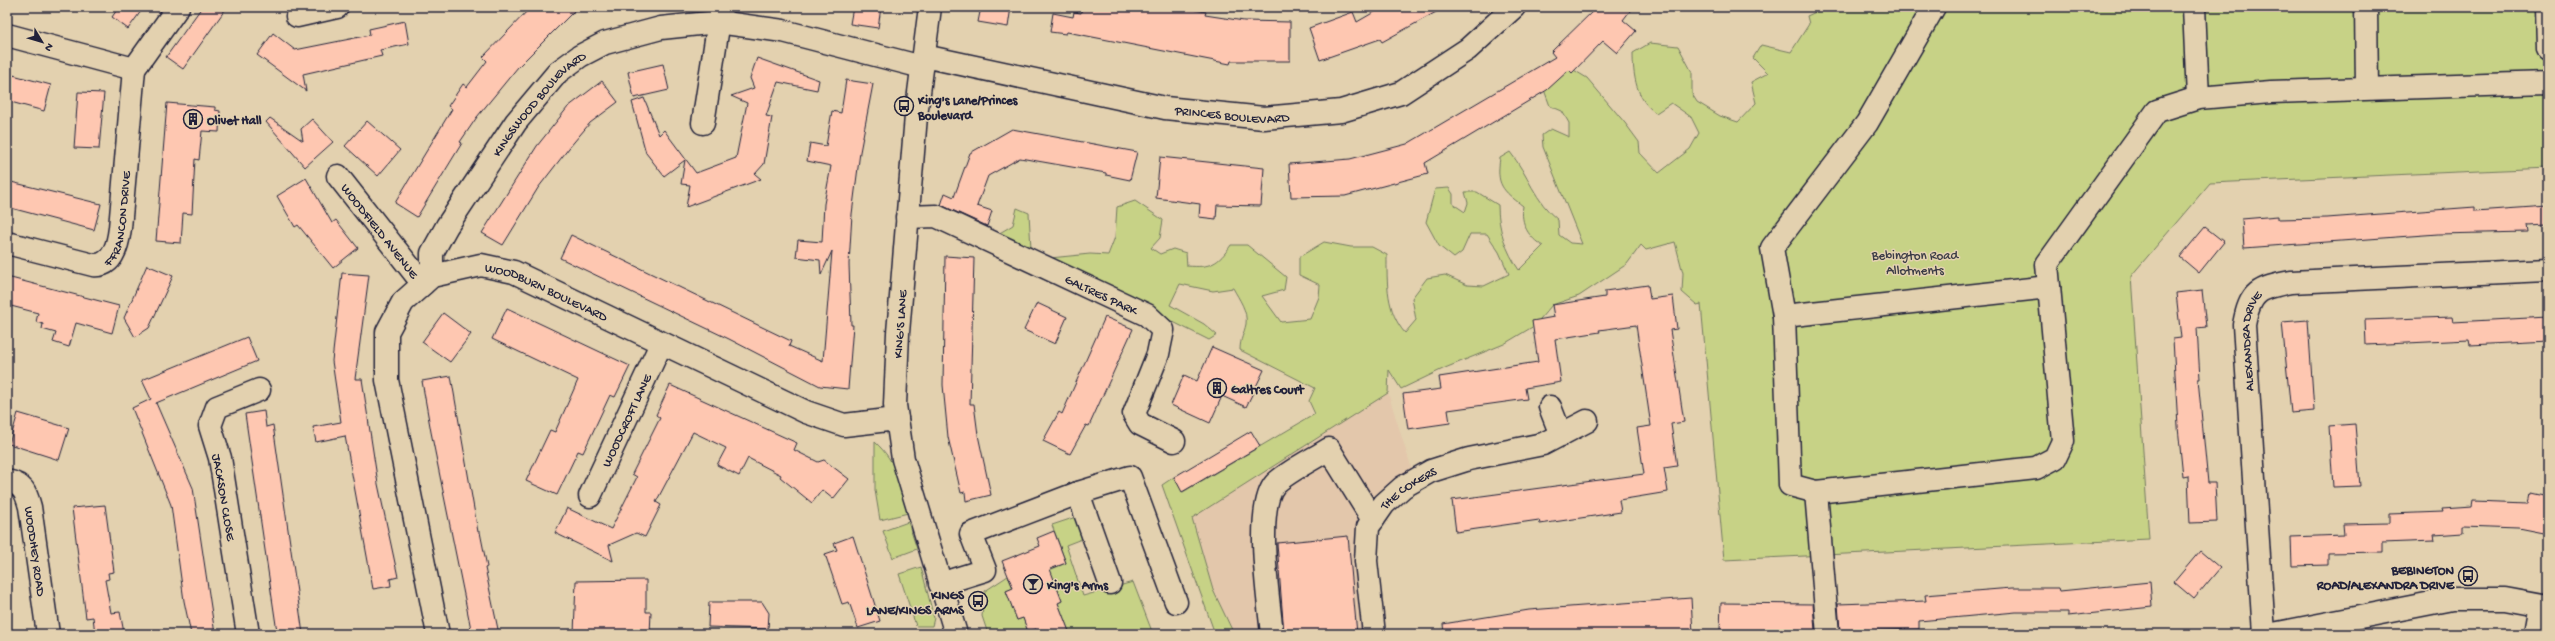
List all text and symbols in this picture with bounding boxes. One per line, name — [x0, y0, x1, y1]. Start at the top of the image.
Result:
north arrow — [22, 22, 62, 62]
text: N — [41, 40, 55, 53]
street label: KINGSWOOD BOULEVARD — [490, 49, 590, 160]
place label: King's Lane/Princes Boulevard — [917, 94, 1019, 124]
bus stop icon: King's Lane/Princes Boulevard — [893, 95, 915, 117]
street label: PRINCES BOULEVARD — [1173, 104, 1291, 128]
building icon: Olivet Hall — [182, 108, 204, 130]
place label: Olivet Hall — [207, 114, 262, 129]
street label: FFRANCON DRIVE — [101, 170, 135, 271]
street label: WOODFIELD AVENUE — [337, 181, 421, 283]
park label: Bebington Road Allotments — [1871, 249, 1960, 279]
street label: WOODBURN BOULEVARD — [483, 261, 610, 326]
street label: GALTRES PARK — [1062, 273, 1141, 320]
street label: ALEXANDRA DRIVE — [2239, 288, 2266, 392]
street label: KING'S LANE — [892, 289, 911, 359]
street label: WOODCROFT LANE — [600, 371, 656, 470]
building icon: Galtres Court — [1206, 377, 1228, 399]
place label: Galtres Court — [1231, 383, 1305, 398]
street label: JACKSON CLOSE — [208, 453, 238, 543]
street label: THE COKERS — [1377, 464, 1440, 514]
street label: WOODHEY ROAD — [20, 506, 48, 598]
place label: BEBINGTON ROAD/ALEXANDRA DRIVE — [2316, 564, 2455, 594]
bus stop icon: BEBINGTON ROAD/ALEXANDRA DRIVE — [2457, 565, 2479, 587]
bar icon: King's Arms — [1022, 573, 1044, 595]
place label: King's Arms — [1046, 579, 1109, 594]
place label: KINGS LANE/KINGS ARMS — [866, 589, 965, 619]
bus stop icon: KINGS LANE/KINGS ARMS — [967, 590, 989, 612]

